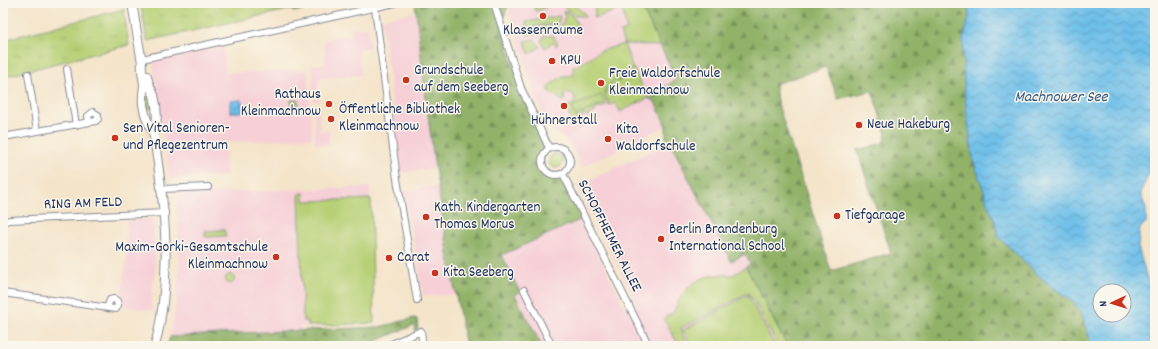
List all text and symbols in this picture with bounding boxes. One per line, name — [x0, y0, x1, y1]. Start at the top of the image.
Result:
marker: Klassenräume — [538, 11, 548, 21]
place label: Klassenräume — [503, 20, 583, 42]
place label: KPU — [560, 50, 581, 72]
marker: KPU — [547, 56, 557, 66]
place label: Grundschule auf dem Seeberg — [414, 60, 509, 99]
place label: Freie Waldorfschule Kleinmachnow — [609, 63, 721, 102]
marker: Grundschule auf dem Seeberg — [401, 75, 411, 85]
marker: Freie Waldorfschule Kleinmachnow — [596, 78, 606, 88]
place label: Rathaus Kleinmachnow — [241, 84, 321, 123]
water label: Machnower See — [1014, 86, 1109, 109]
marker: Rathaus Kleinmachnow — [324, 99, 334, 109]
place label: Öffentliche Bibliothek Kleinmachnow — [339, 99, 460, 138]
marker: Hühnerstall — [559, 101, 569, 111]
place label: Hühnerstall — [531, 110, 597, 132]
marker: Öffentliche Bibliothek Kleinmachnow — [326, 114, 336, 124]
place label: Neue Hakeburg — [867, 114, 950, 136]
place label: Sen Vital Senioren- und Pflegezentrum — [123, 118, 230, 157]
place label: Kita Waldorfschule — [616, 119, 696, 158]
marker: Neue Hakeburg — [854, 120, 864, 130]
marker: Sen Vital Senioren- und Pflegezentrum — [110, 133, 120, 143]
marker: Kita Waldorfschule — [603, 134, 613, 144]
street label: SCHOPFHEIMER ALLEE — [571, 176, 647, 296]
street label: RING AM FELD — [44, 192, 123, 216]
place label: Kath. Kindergarten Thomas Morus — [434, 197, 540, 236]
place label: Tiefgarage — [845, 205, 905, 227]
marker: Tiefgarage — [832, 211, 842, 221]
marker: Kath. Kindergarten Thomas Morus — [421, 212, 431, 222]
place label: Berlin Brandenburg International School — [669, 219, 785, 258]
marker: Berlin Brandenburg International School — [656, 234, 666, 244]
place label: Maxim-Gorki-Gesamtschule Kleinmachnow — [115, 237, 268, 276]
place label: Carat — [397, 247, 430, 269]
marker: Maxim-Gorki-Gesamtschule Kleinmachnow — [271, 252, 281, 262]
marker: Carat — [384, 253, 394, 263]
place label: Kita Seeberg — [443, 262, 514, 284]
marker: Kita Seeberg — [430, 268, 440, 278]
north arrow — [1092, 283, 1132, 323]
text: N — [1096, 300, 1112, 307]

